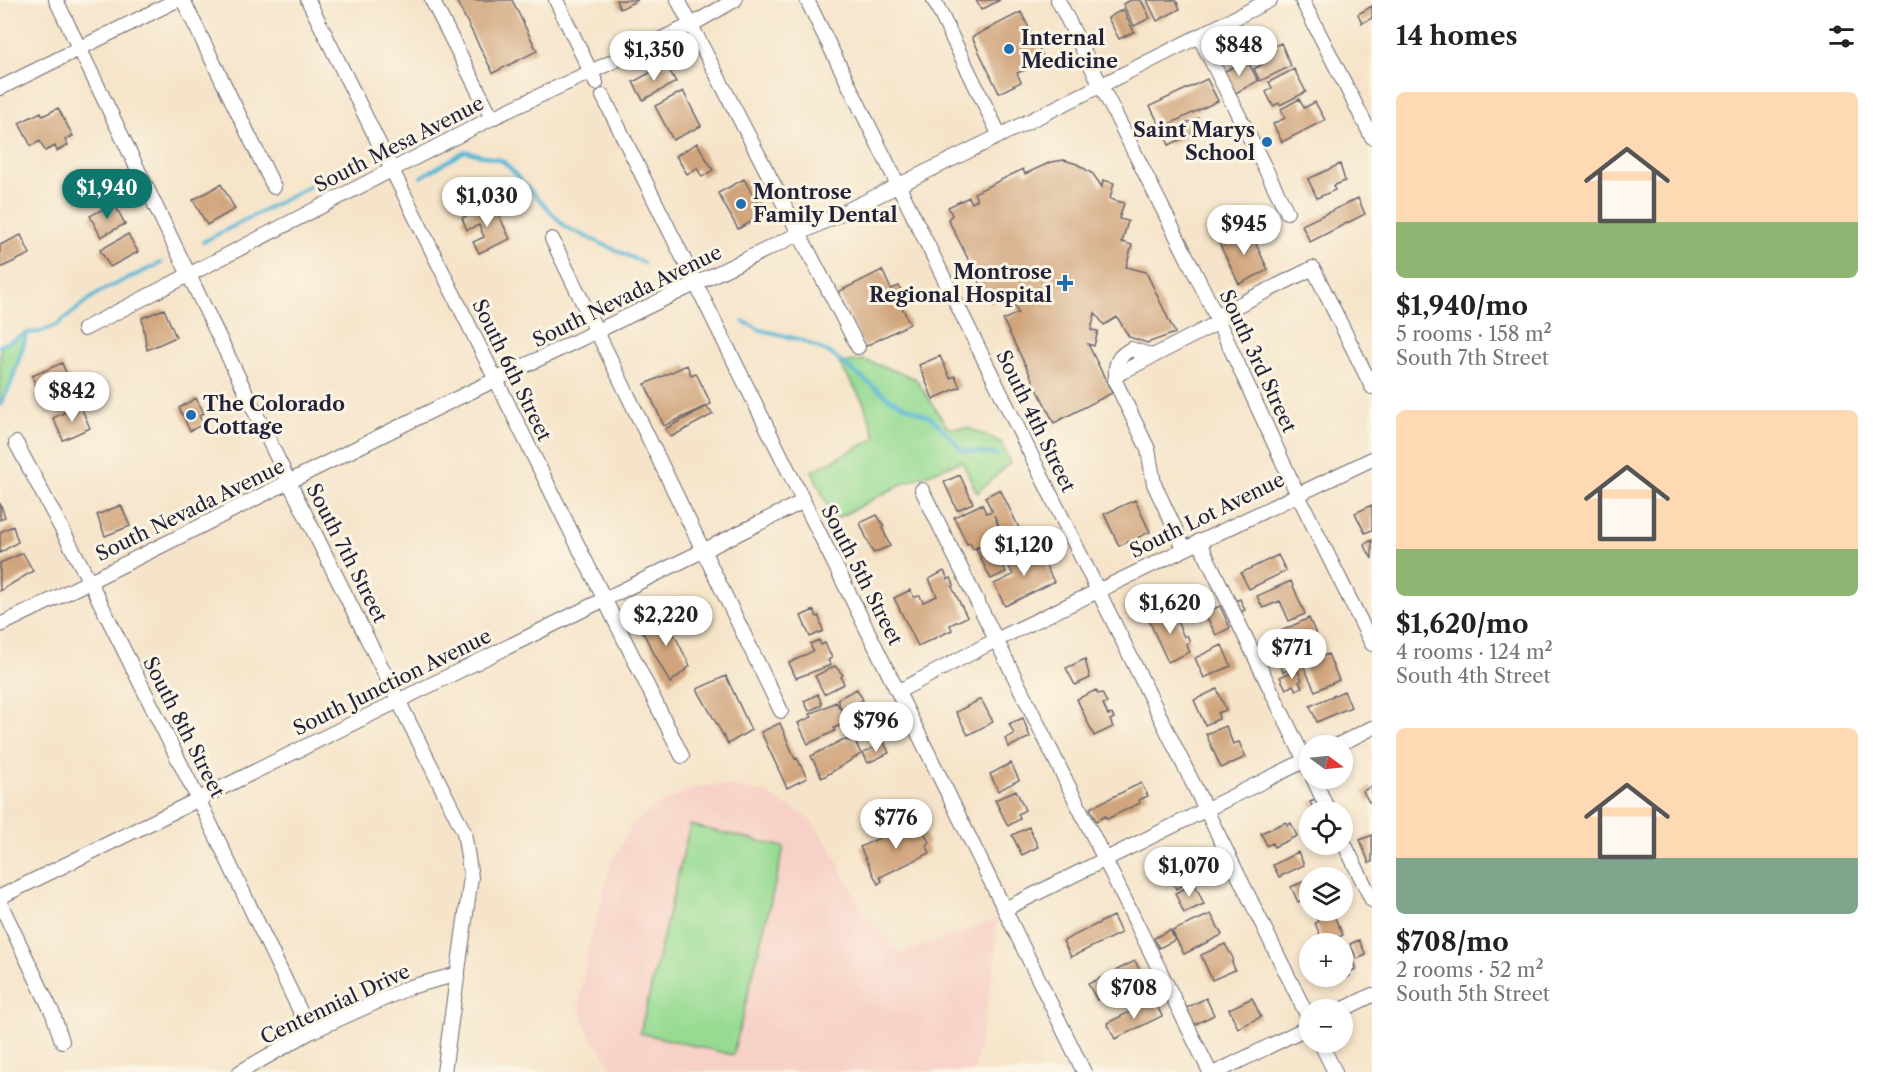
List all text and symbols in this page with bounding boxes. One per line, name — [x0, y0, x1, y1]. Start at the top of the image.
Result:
text: 14 homes — [1396, 20, 1518, 52]
icon: filters — [1825, 20, 1858, 53]
place label: Internal Medicine — [1021, 26, 1118, 73]
pin: $848 — [1203, 26, 1275, 77]
pin: $1,350 — [605, 31, 703, 82]
text: $848 — [1215, 33, 1263, 57]
text: $1,350 — [624, 38, 684, 62]
marker: Internal Medicine — [1002, 42, 1016, 56]
street label: South Mesa Avenue — [310, 91, 488, 197]
place label: Saint Marys School — [1133, 118, 1255, 165]
icon: home — [1573, 131, 1681, 239]
marker: Saint Marys School — [1260, 135, 1274, 149]
pin: $1,940 — [58, 169, 156, 220]
text: $1,940 — [76, 176, 138, 200]
pin: $1,030 — [438, 177, 536, 228]
place label: Montrose Family Dental — [753, 180, 898, 227]
text: $1,030 — [456, 184, 518, 208]
marker: Montrose Family Dental — [734, 197, 748, 211]
pin: $945 — [1208, 205, 1280, 256]
text: $945 — [1221, 212, 1267, 236]
street label: South Nevada Avenue — [529, 240, 725, 352]
place label: Montrose Regional Hospital — [869, 260, 1052, 307]
marker: Montrose Regional Hospital — [1056, 274, 1074, 292]
street label: South 3rd Street — [1214, 286, 1302, 436]
text: $1,940/mo — [1396, 290, 1528, 322]
street label: South 6th Street — [467, 295, 557, 445]
text: 5 rooms · 158 m² — [1396, 322, 1552, 346]
street label: South 4th Street — [991, 346, 1081, 496]
text: South 7th Street — [1396, 346, 1549, 370]
pin: $842 — [36, 372, 108, 423]
text: $842 — [48, 379, 96, 403]
place label: The Colorado Cottage — [203, 392, 345, 439]
marker: The Colorado Cottage — [184, 408, 198, 422]
icon: home — [1573, 449, 1681, 557]
street label: South Nevada Avenue — [92, 454, 288, 566]
street label: South Lot Avenue — [1126, 467, 1288, 563]
street label: South 7th Street — [302, 479, 392, 627]
street label: South 5th Street — [816, 501, 908, 649]
pin: $1,120 — [975, 526, 1073, 577]
text: $1,120 — [994, 533, 1054, 557]
pin: $1,620 — [1121, 584, 1219, 635]
text: $1,620 — [1139, 591, 1201, 615]
pin: $2,220 — [617, 596, 715, 647]
text: $2,220 — [634, 603, 698, 627]
text: $1,620/mo — [1396, 608, 1529, 640]
street label: South Junction Avenue — [289, 624, 495, 740]
pin: $771 — [1256, 629, 1328, 680]
text: $771 — [1271, 636, 1313, 660]
text: 4 rooms · 124 m² — [1396, 640, 1553, 664]
street label: South 8th Street — [138, 653, 230, 801]
text: South 4th Street — [1396, 664, 1551, 688]
pin: $796 — [840, 702, 912, 753]
text: $796 — [853, 709, 899, 733]
north arrow — [1299, 735, 1353, 789]
map controls — [1299, 735, 1353, 1053]
icon: home — [1573, 767, 1681, 875]
pin: $776 — [860, 799, 932, 850]
button: locate — [1299, 801, 1353, 855]
text: $776 — [874, 806, 918, 830]
pin: $1,070 — [1140, 847, 1238, 898]
text: $1,070 — [1158, 854, 1220, 878]
button: layers — [1299, 867, 1353, 921]
text: $708/mo — [1396, 926, 1509, 958]
button: + — [1299, 933, 1353, 987]
text: 2 rooms · 52 m² — [1396, 958, 1544, 982]
street label: Centennial Drive — [256, 959, 414, 1049]
pin: $708 — [1098, 969, 1170, 1020]
text: $708 — [1111, 976, 1157, 1000]
text: South 5th Street — [1396, 982, 1550, 1006]
button: − — [1299, 999, 1353, 1053]

